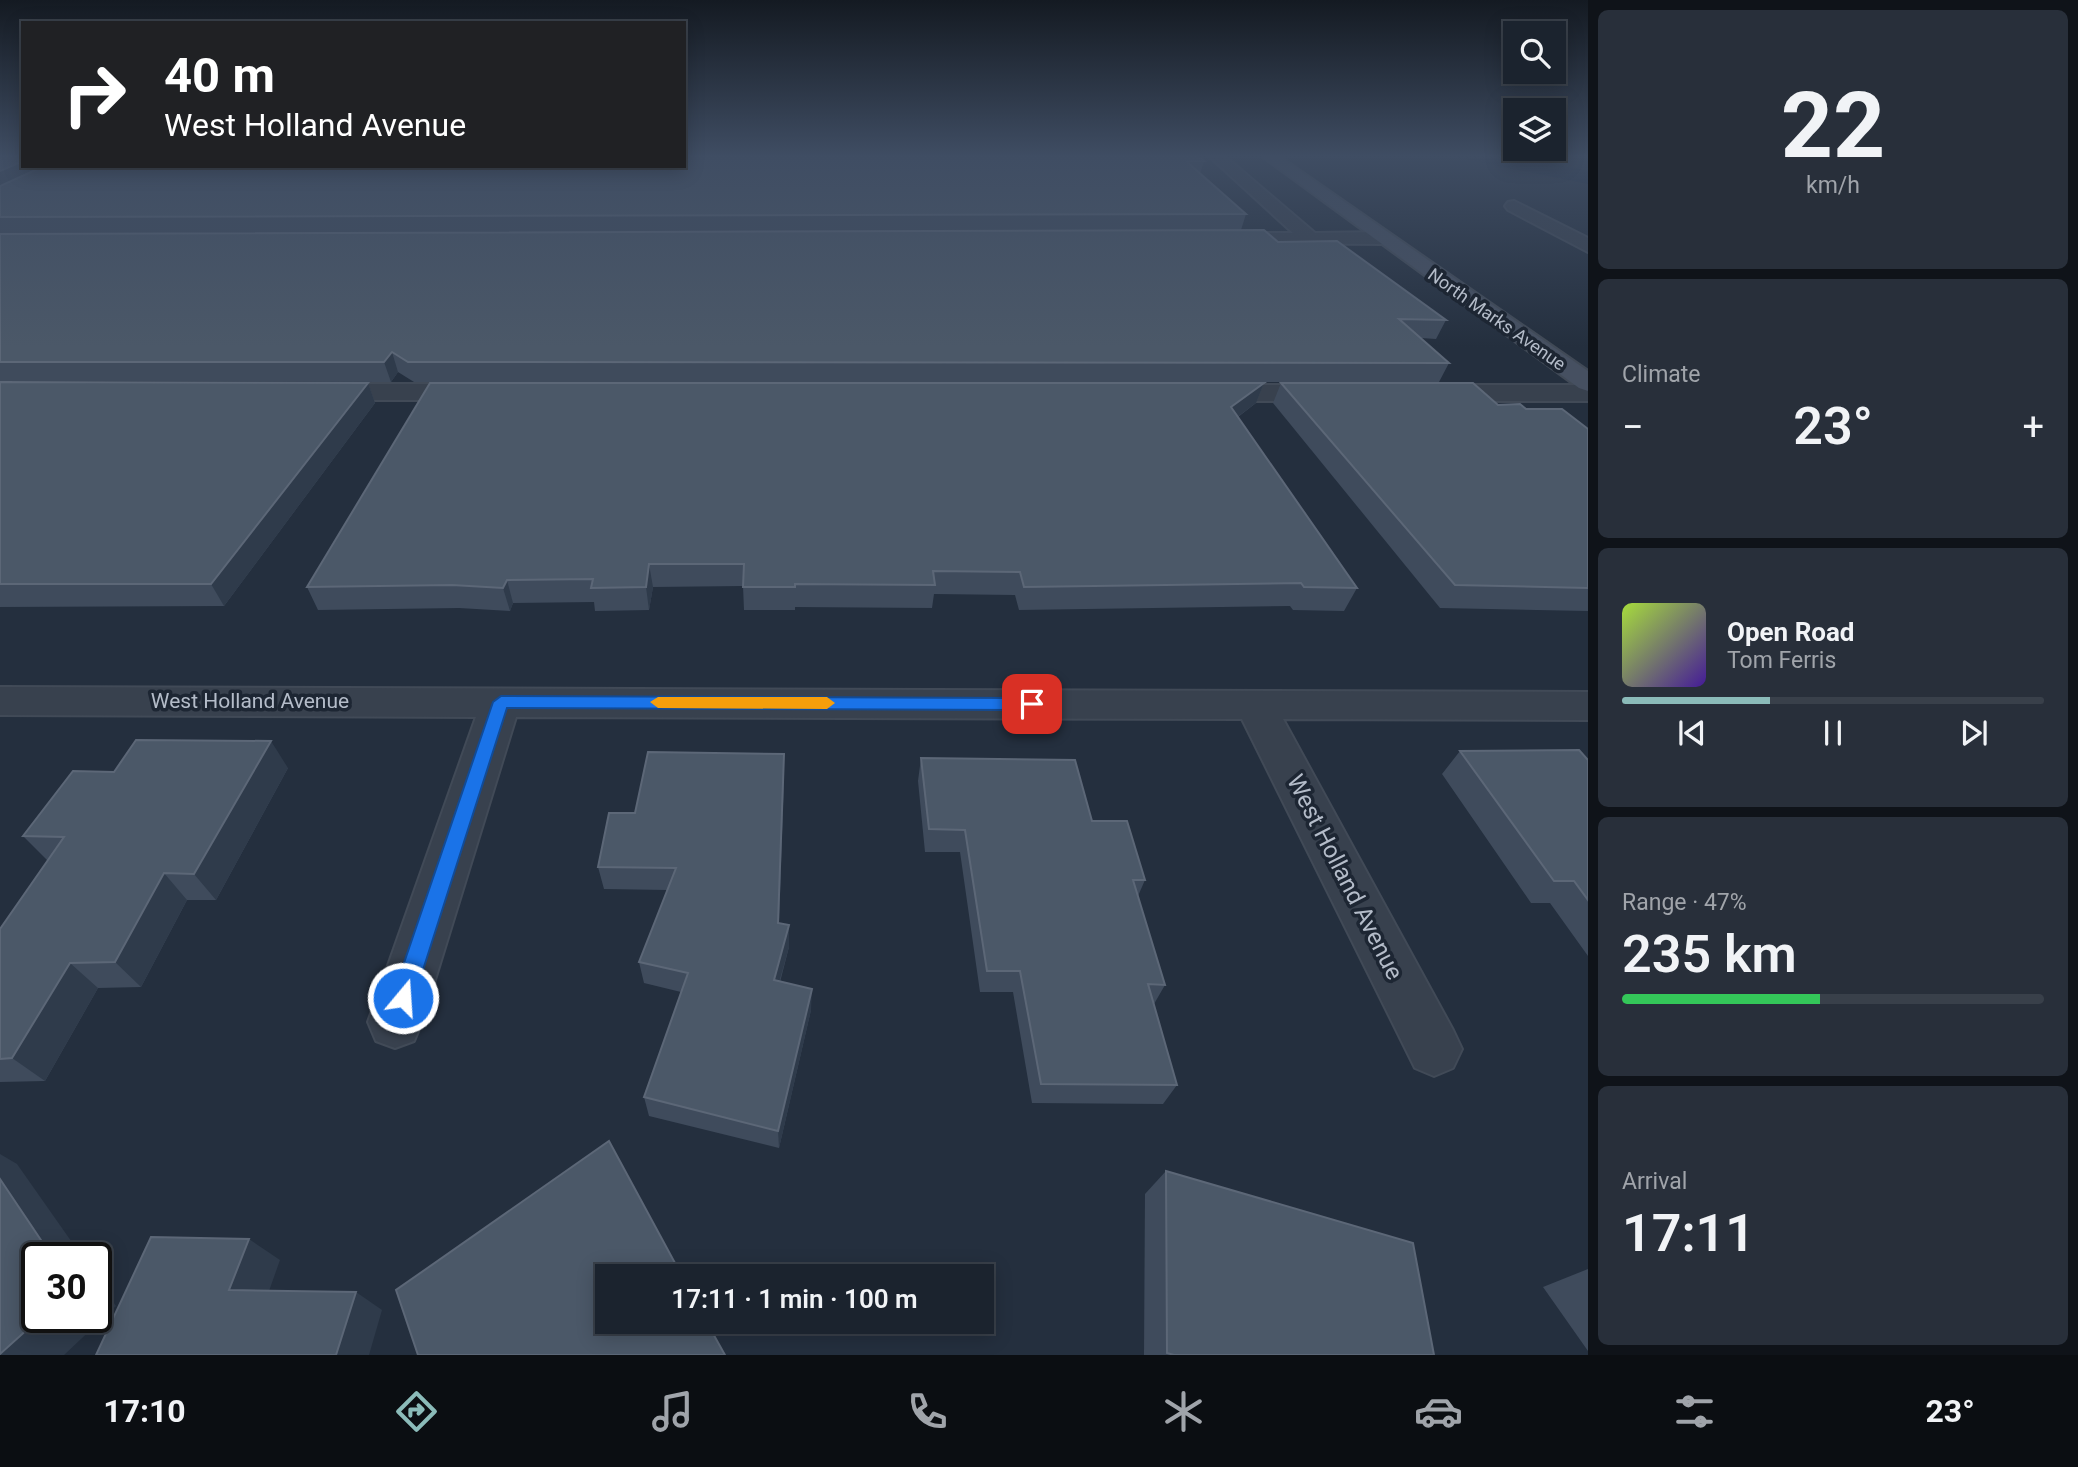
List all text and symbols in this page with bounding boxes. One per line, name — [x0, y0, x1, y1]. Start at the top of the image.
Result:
map controls — [1503, 21, 1566, 161]
button: search — [1503, 21, 1566, 84]
text: 40 m — [164, 47, 275, 104]
icon: right — [49, 49, 140, 140]
text: 22 — [1781, 73, 1885, 179]
button: layers — [1503, 98, 1566, 161]
text: West Holland Avenue — [164, 106, 466, 144]
text: km/h — [1806, 172, 1860, 199]
street label: North Marks Avenue — [1424, 264, 1570, 374]
text: Climate — [1622, 361, 1701, 388]
text: 23° — [1793, 396, 1873, 457]
text: − — [1622, 405, 1644, 449]
text: + — [2022, 405, 2044, 449]
text: Open Road — [1727, 617, 1855, 647]
text: Tom Ferris — [1727, 647, 1836, 674]
pin — [1002, 674, 1062, 734]
icon: arrive — [1013, 685, 1051, 723]
street label: West Holland Avenue — [151, 689, 349, 713]
icon: previous — [1673, 714, 1711, 752]
icon: pause — [1814, 714, 1852, 752]
icon: next — [1955, 714, 1993, 752]
street label: West Holland Avenue — [1281, 770, 1409, 984]
text: Range · 47% — [1622, 889, 1747, 916]
text: 235 km — [1622, 924, 1797, 985]
position arrow — [366, 961, 440, 1035]
text: Arrival — [1622, 1168, 1687, 1195]
text: 17:11 — [1622, 1203, 1755, 1264]
speed limit sign: 30 — [21, 1242, 112, 1333]
text: 17:11 · 1 min · 100 m — [671, 1284, 918, 1314]
icon: directions — [392, 1387, 441, 1436]
icon: music — [648, 1387, 697, 1436]
icon: phone — [903, 1387, 952, 1436]
icon: climate — [1159, 1387, 1208, 1436]
icon: car — [1414, 1387, 1463, 1436]
icon: filters — [1670, 1387, 1719, 1436]
text: 17:10 — [103, 1392, 186, 1430]
text: 23° — [1925, 1392, 1975, 1430]

